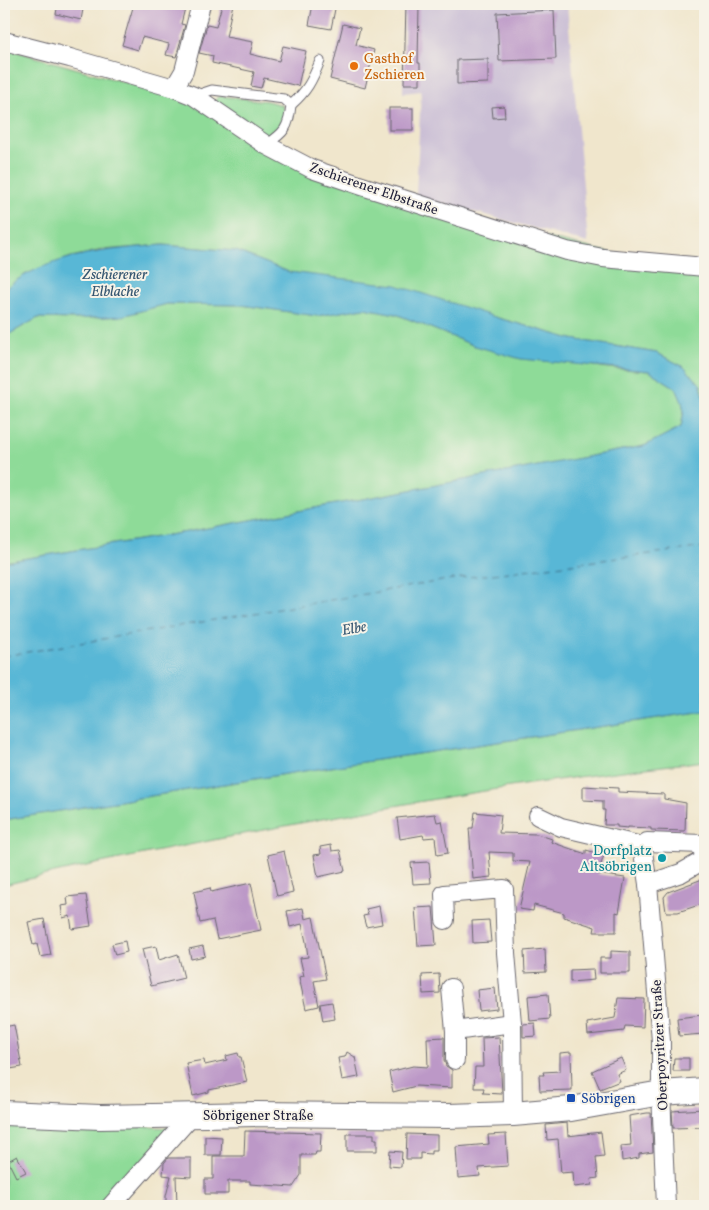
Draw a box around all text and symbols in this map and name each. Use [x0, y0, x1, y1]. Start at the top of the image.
place label: Gasthof Zschieren [364, 50, 425, 85]
marker: Gasthof Zschieren [348, 60, 360, 72]
street label: Zschierener Elbstraße [307, 158, 441, 221]
water label: Zschierener Elblache [82, 265, 148, 303]
water label: Elbe [340, 617, 369, 642]
place label: Dorfplatz Altsöbrigen [580, 842, 652, 877]
marker: Dorfplatz Altsöbrigen [656, 852, 668, 864]
street label: Oberpoyritzer Straße [648, 979, 673, 1111]
place label: Söbrigen [581, 1090, 636, 1109]
marker: Söbrigen [565, 1092, 577, 1104]
street label: Söbrigener Straße [203, 1107, 314, 1126]

